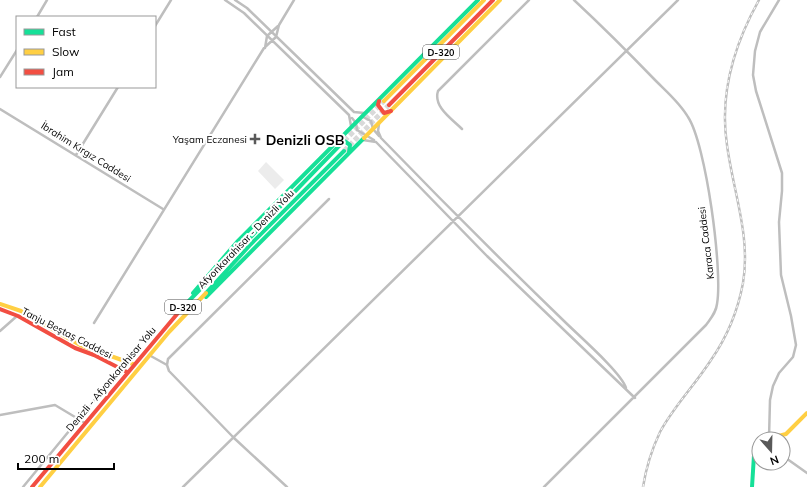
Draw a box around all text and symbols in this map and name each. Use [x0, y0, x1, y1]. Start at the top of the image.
legend [16, 16, 156, 88]
text: Fast [52, 24, 76, 39]
text: Slow [52, 44, 80, 59]
road number: D-320 [423, 45, 459, 59]
text: Jam [52, 64, 74, 79]
street label: İbrahim Kırgız Caddesi [39, 119, 133, 185]
district label: Denizli OSB [266, 131, 345, 149]
place label: Yaşam Eczanesi [172, 133, 247, 146]
marker: Yaşam Eczanesi [250, 134, 260, 144]
street label: Afyonkarahisar - Denizli Yolu [195, 187, 297, 291]
street label: Karaca Caddesi [695, 206, 717, 280]
road number: D-320 [165, 300, 201, 314]
street label: Tanju Beştaş Caddesi [20, 305, 114, 361]
street label: Denizli - Afyonkarahisar Yolu [63, 324, 159, 434]
north arrow [751, 431, 791, 471]
scale bar [18, 445, 114, 471]
text: 200 m [24, 451, 59, 466]
text: N [768, 452, 781, 468]

